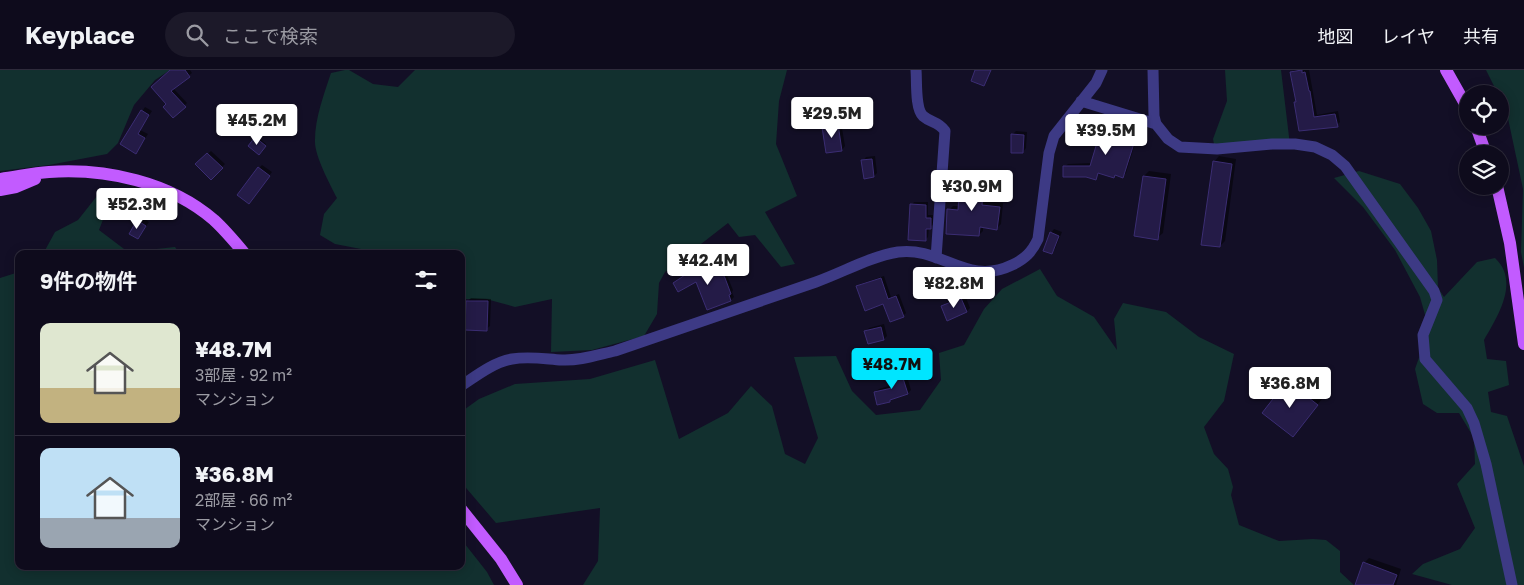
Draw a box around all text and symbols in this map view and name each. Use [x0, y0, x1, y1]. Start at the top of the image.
search box [165, 12, 515, 57]
text: Keyplace [25, 20, 135, 49]
icon: search [183, 21, 211, 49]
text: ここで検索 [223, 24, 318, 47]
text: 地図 [1318, 25, 1354, 47]
text: レイヤ [1382, 25, 1435, 47]
text: 共有 [1463, 25, 1499, 47]
map controls [1459, 85, 1509, 195]
button: locate [1459, 85, 1509, 135]
pin: ¥29.5M [791, 97, 873, 139]
text: ¥29.5M [802, 103, 862, 123]
pin: ¥45.2M [216, 104, 298, 146]
text: ¥45.2M [227, 110, 287, 130]
pin: ¥39.5M [1065, 114, 1147, 156]
text: ¥39.5M [1076, 120, 1136, 140]
button: layers [1459, 145, 1509, 195]
pin: ¥30.9M [931, 170, 1013, 212]
text: ¥30.9M [942, 176, 1002, 196]
pin: ¥52.3M [96, 188, 178, 230]
text: ¥52.3M [107, 194, 167, 214]
pin: ¥42.4M [667, 244, 749, 286]
text: ¥42.4M [678, 250, 738, 270]
icon: filters [412, 266, 440, 294]
pin: ¥82.8M [913, 266, 995, 309]
text: 9件の物件 [40, 268, 137, 294]
text: ¥82.8M [924, 273, 984, 293]
text: ¥48.7M [195, 336, 272, 362]
icon: home [80, 343, 140, 403]
pin: ¥48.7M [851, 348, 933, 390]
text: ¥48.7M [863, 354, 921, 374]
text: 3部屋 · 92 m² [195, 365, 292, 385]
pin: ¥36.8M [1249, 366, 1331, 409]
text: ¥36.8M [1260, 373, 1320, 393]
text: マンション [195, 389, 275, 409]
text: ¥36.8M [195, 461, 274, 487]
icon: home [80, 468, 140, 528]
text: 2部屋 · 66 m² [195, 490, 292, 510]
text: マンション [195, 514, 275, 534]

